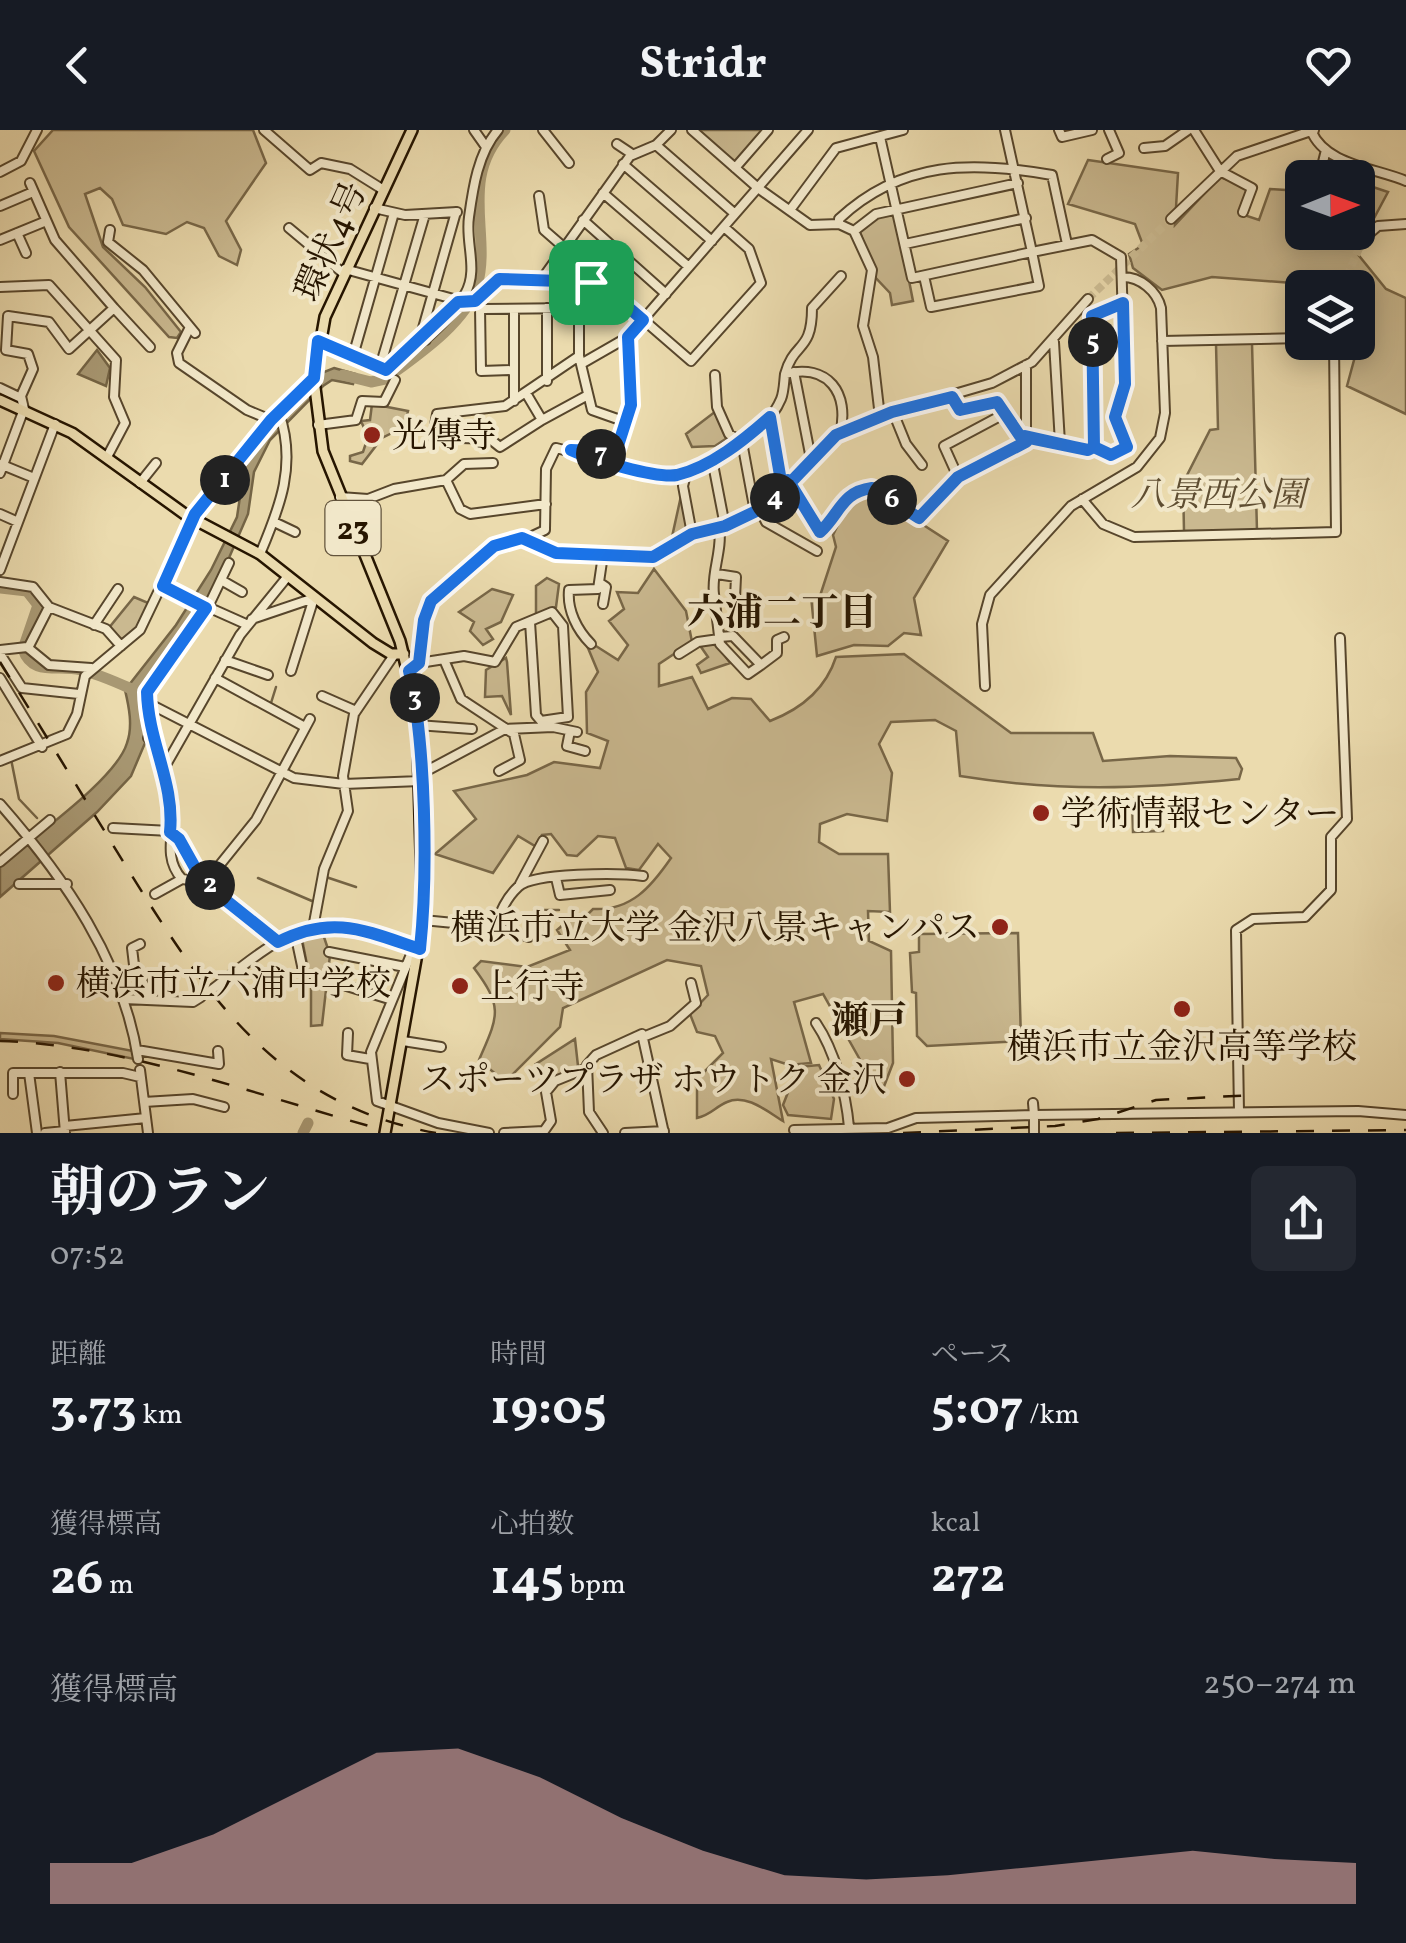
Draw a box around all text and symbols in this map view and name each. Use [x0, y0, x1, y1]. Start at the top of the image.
text: Stridr [639, 34, 767, 97]
icon: back [50, 38, 105, 93]
icon: heart [1301, 38, 1356, 93]
north arrow [1285, 160, 1375, 250]
map controls [1285, 160, 1375, 360]
street label: 環状4号 [285, 175, 380, 309]
pin [549, 240, 634, 325]
icon: arrive [564, 255, 619, 310]
button: layers [1285, 270, 1375, 360]
pin: 5 [1068, 317, 1118, 367]
text: 5 [1086, 322, 1100, 361]
place label: 光傳寺 [392, 414, 497, 462]
marker: 光傳寺 [361, 424, 383, 446]
pin: 7 [576, 429, 626, 479]
text: 7 [594, 434, 608, 473]
pin: 1 [200, 455, 250, 505]
text: 1 [219, 460, 231, 499]
pin: 4 [750, 473, 800, 523]
park label: 八景西公園 [1130, 473, 1310, 521]
pin: 6 [867, 475, 917, 525]
text: 4 [767, 478, 783, 517]
text: 6 [884, 480, 900, 519]
road number: 23 [326, 501, 380, 555]
district label: 六浦二丁目 [687, 589, 877, 642]
pin: 3 [390, 673, 440, 723]
text: 3 [408, 678, 422, 717]
place label: 学術情報センター [1061, 792, 1340, 840]
marker: 学術情報センター [1030, 802, 1052, 824]
pin: 2 [185, 860, 235, 910]
text: 2 [203, 865, 217, 904]
place label: 横浜市立大学 金沢八景キャンパス [450, 906, 980, 954]
marker: 横浜市立大学 金沢八景キャンパス [989, 916, 1011, 938]
place label: 横浜市立六浦中学校 [76, 962, 391, 1010]
place label: 上行寺 [480, 965, 585, 1013]
marker: 横浜市立六浦中学校 [45, 972, 67, 994]
marker: 上行寺 [449, 975, 471, 997]
district label: 瀬戸 [831, 997, 907, 1050]
marker: 横浜市立金沢高等学校 [1171, 998, 1193, 1020]
place label: 横浜市立金沢高等学校 [1007, 1025, 1357, 1073]
place label: スポーツプラザ ホウトク 金沢 [420, 1058, 887, 1106]
marker: スポーツプラザ ホウトク 金沢 [896, 1068, 918, 1090]
text: 朝のラン [50, 1158, 270, 1234]
button: share [1251, 1166, 1356, 1271]
text: 07:52 [50, 1234, 125, 1278]
text: 距離 [50, 1336, 106, 1375]
text: 時間 [490, 1336, 546, 1375]
text: ペース [931, 1336, 1013, 1375]
text: 3.73 [50, 1375, 137, 1445]
text: 19:05 [490, 1375, 607, 1445]
text: 5:07 [931, 1375, 1024, 1445]
text: km [137, 1396, 183, 1435]
text: /km [1024, 1396, 1079, 1435]
text: kcal [931, 1504, 980, 1543]
text: 獲得標高 [50, 1506, 162, 1545]
text: 心拍数 [490, 1506, 574, 1545]
text: 272 [931, 1543, 1005, 1613]
text: 26 [50, 1545, 103, 1615]
text: 145 [490, 1545, 564, 1615]
text: m [103, 1566, 134, 1605]
text: bpm [564, 1566, 626, 1605]
text: 250–274 m [1203, 1663, 1356, 1707]
text: 獲得標高 [50, 1670, 178, 1714]

